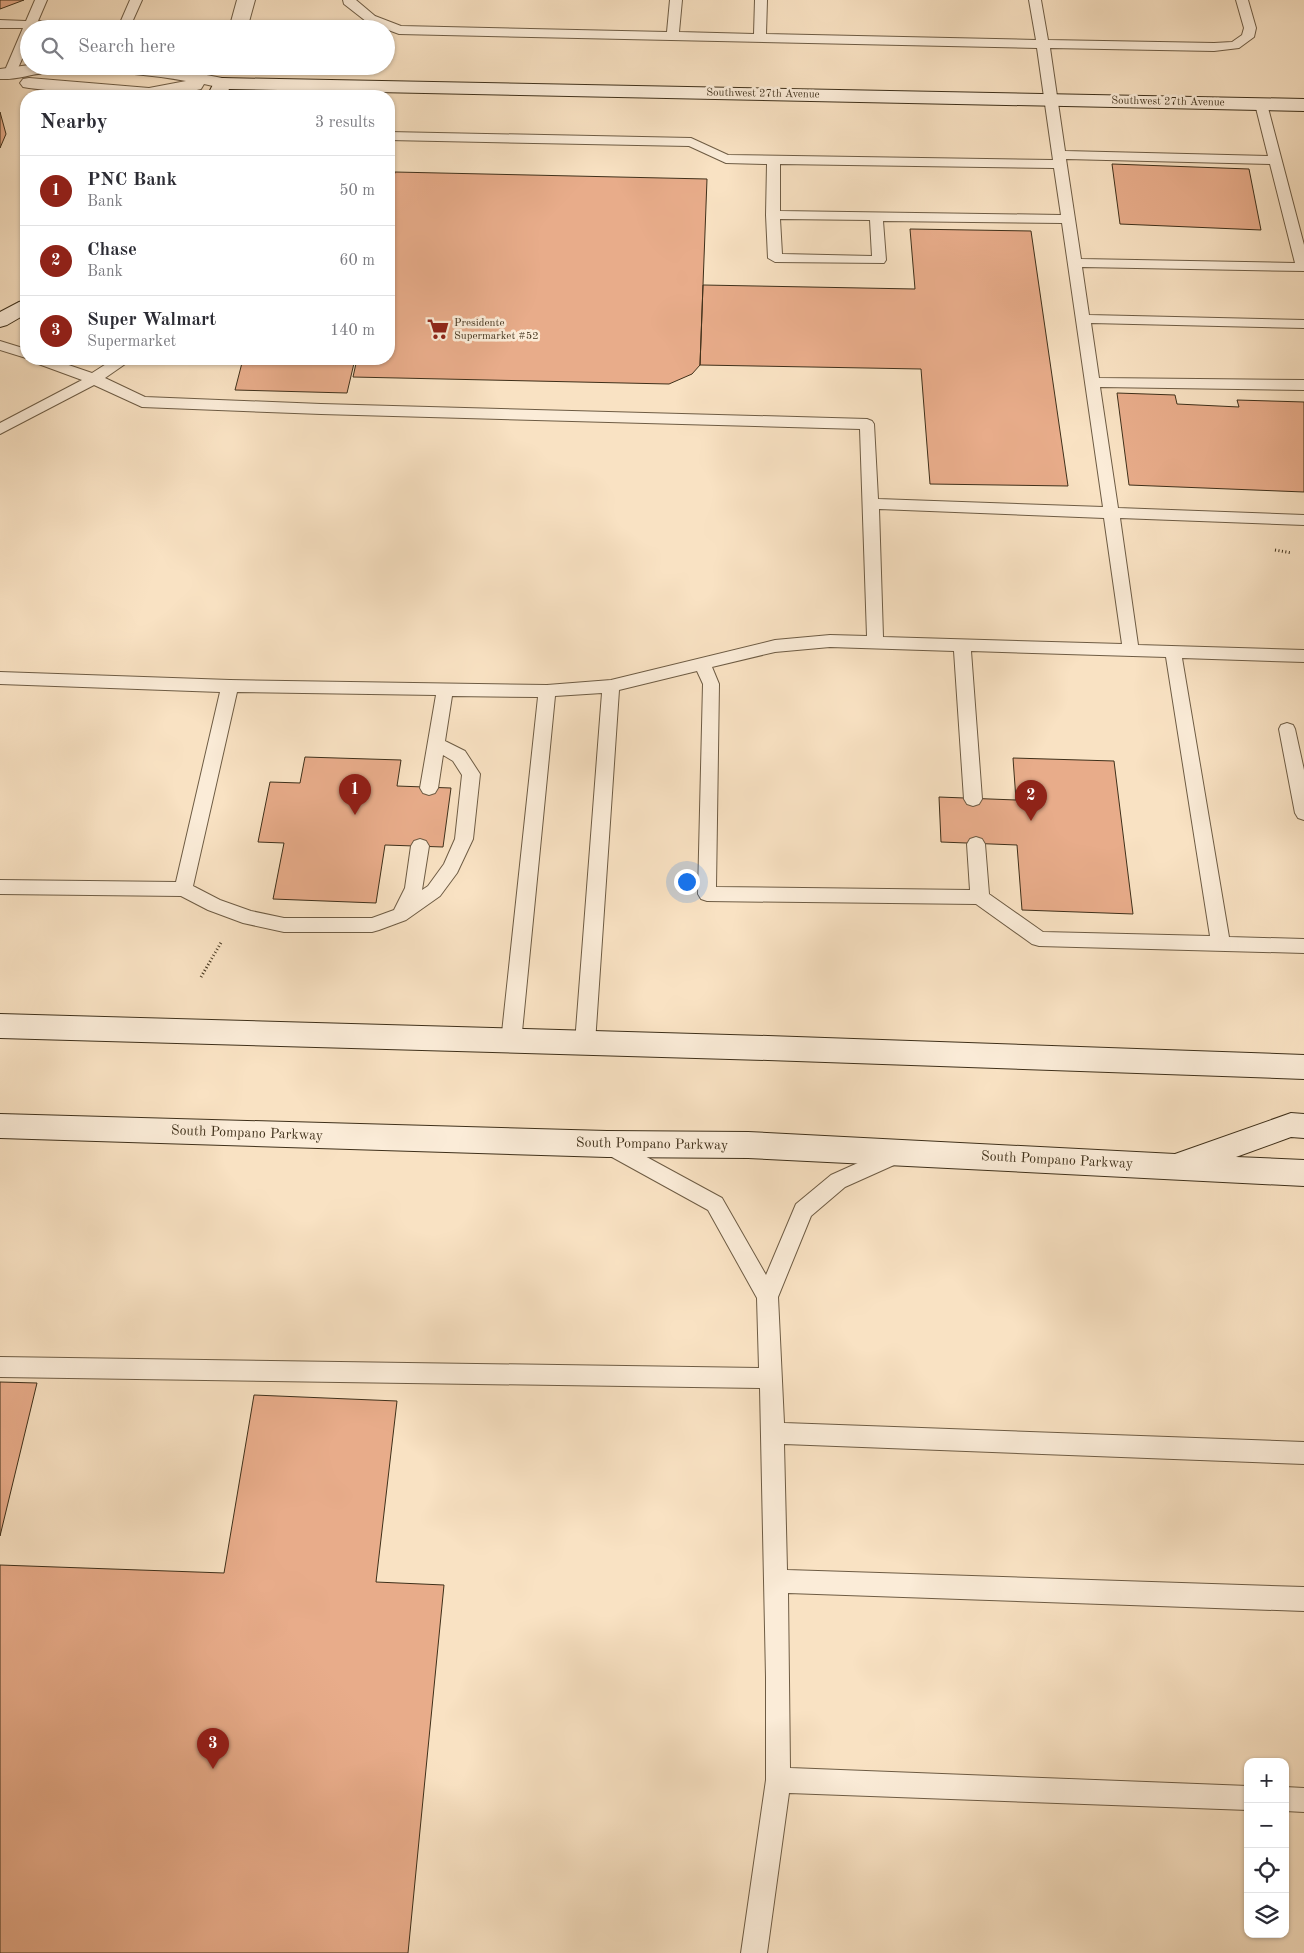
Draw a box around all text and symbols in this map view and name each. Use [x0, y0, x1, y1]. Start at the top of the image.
search box [20, 20, 395, 75]
icon: search [38, 34, 66, 62]
text: Search here [78, 38, 175, 57]
street label: Southwest 27th Avenue [706, 88, 820, 100]
street label: Southwest 27th Avenue [1111, 96, 1225, 108]
text: Nearby [40, 112, 108, 133]
text: 3 results [315, 115, 375, 131]
text: PNC Bank [87, 171, 177, 190]
text: 1 [51, 183, 61, 199]
text: 50 m [339, 183, 375, 199]
text: Bank [87, 194, 123, 210]
text: Chase [87, 241, 137, 260]
text: 2 [51, 253, 61, 269]
text: 60 m [339, 253, 375, 269]
text: Bank [87, 264, 123, 280]
text: Super Walmart [87, 311, 216, 330]
supermarket icon: Presidente Supermarket #52 [425, 316, 451, 342]
place label: Presidente Supermarket #52 [454, 318, 539, 342]
text: 3 [51, 323, 61, 339]
text: 140 m [330, 323, 375, 339]
text: Supermarket [87, 334, 176, 350]
pin: 1 [339, 774, 371, 815]
pin: 2 [1015, 780, 1047, 821]
your location [674, 869, 700, 895]
street label: South Pompano Parkway [171, 1123, 324, 1143]
street label: South Pompano Parkway [576, 1136, 729, 1152]
street label: South Pompano Parkway [981, 1149, 1134, 1171]
pin: 3 [197, 1728, 229, 1769]
map controls [1244, 1758, 1289, 1938]
button: + [1244, 1758, 1289, 1803]
button: − [1244, 1803, 1289, 1848]
button: locate [1244, 1848, 1289, 1893]
button: layers [1244, 1893, 1289, 1938]

